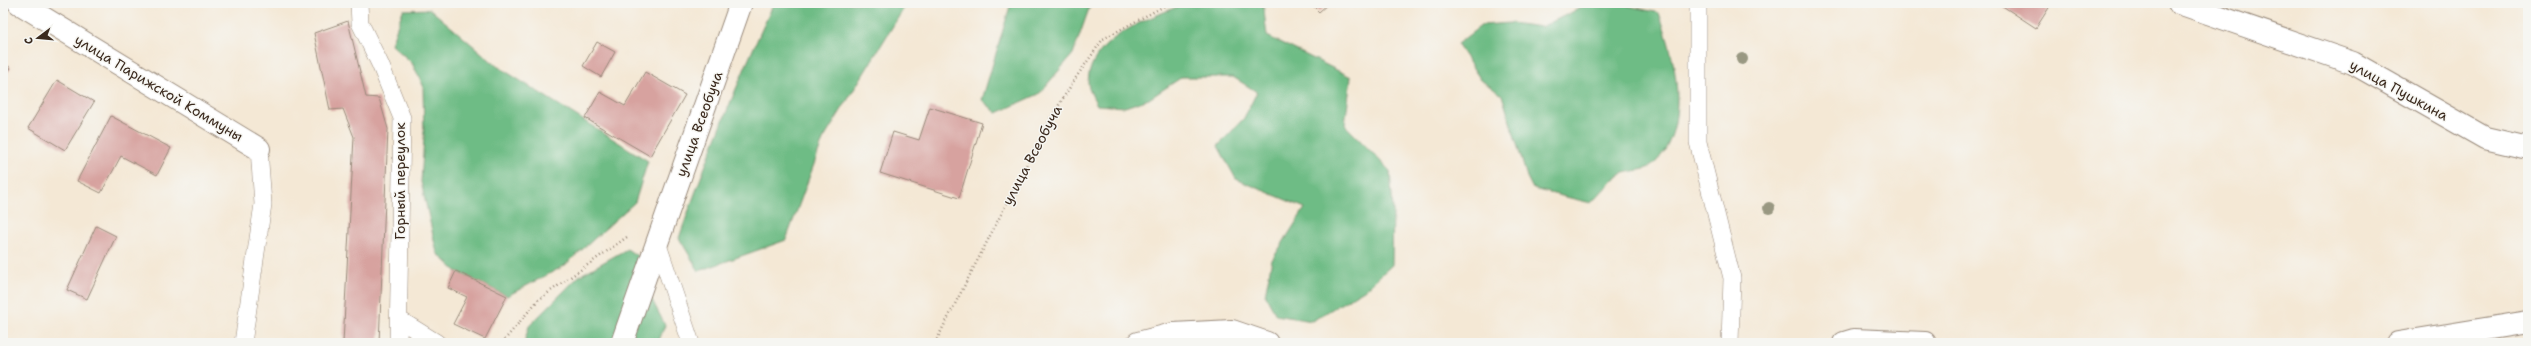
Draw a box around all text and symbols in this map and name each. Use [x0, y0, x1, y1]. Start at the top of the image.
north arrow [18, 18, 58, 58]
street label: улица Парижской Коммуны [71, 30, 247, 146]
text: С [21, 35, 37, 46]
street label: улица Пушкина [2347, 55, 2452, 125]
street label: улица Всеобуча [672, 69, 726, 179]
street label: улица Всеобуча [998, 102, 1066, 208]
street label: Горный переулок [391, 122, 409, 240]

